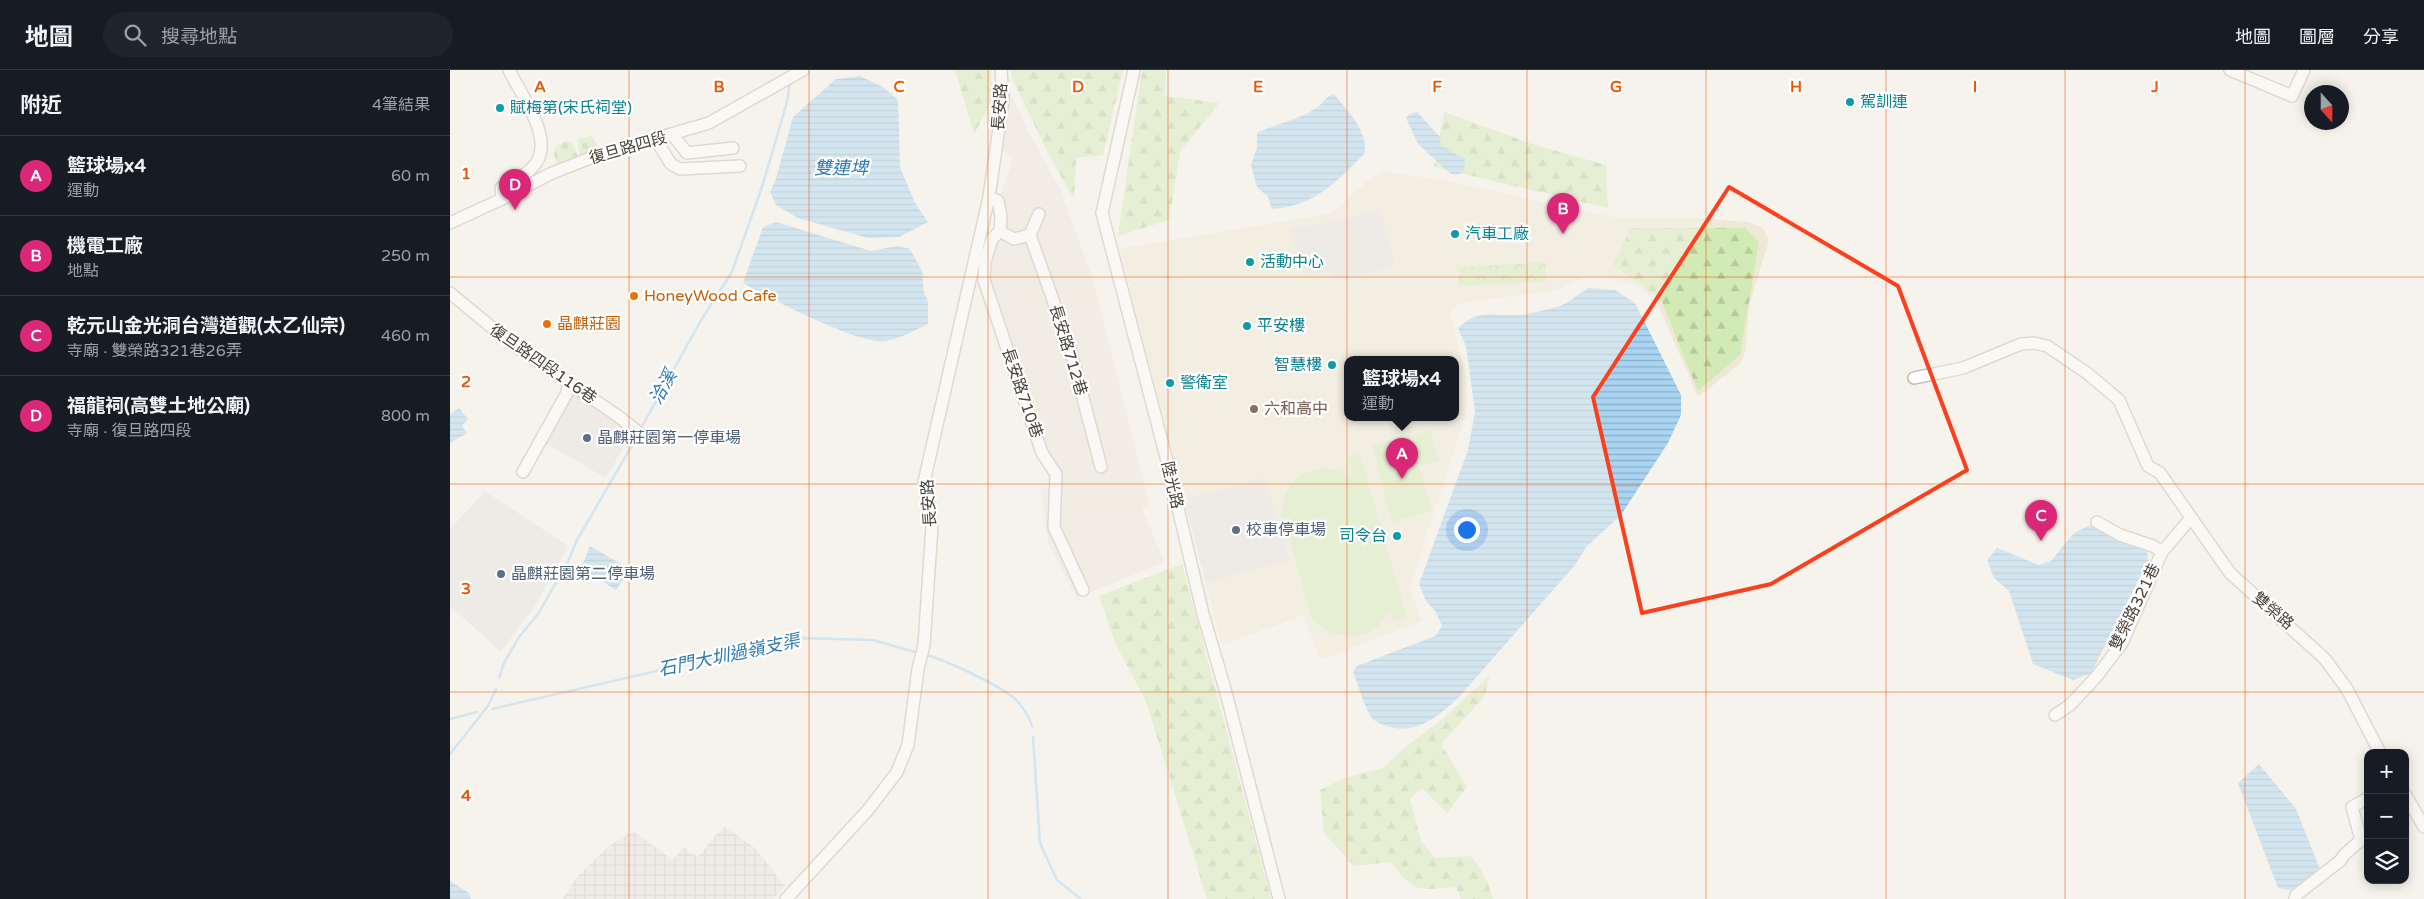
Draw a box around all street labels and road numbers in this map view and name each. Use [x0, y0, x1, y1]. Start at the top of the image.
street label: 長安路 [988, 82, 1012, 132]
street label: 復旦路四段 [587, 127, 669, 169]
street label: 長安路712巷 [1045, 302, 1091, 398]
street label: 復旦路四段116巷 [486, 320, 600, 408]
street label: 長安路710巷 [997, 345, 1047, 441]
street label: 陸光路 [1157, 459, 1187, 511]
street label: 長安路 [917, 478, 941, 528]
street label: 雙榮路321巷 [2105, 560, 2165, 654]
street label: 雙榮路 [2248, 588, 2298, 634]

